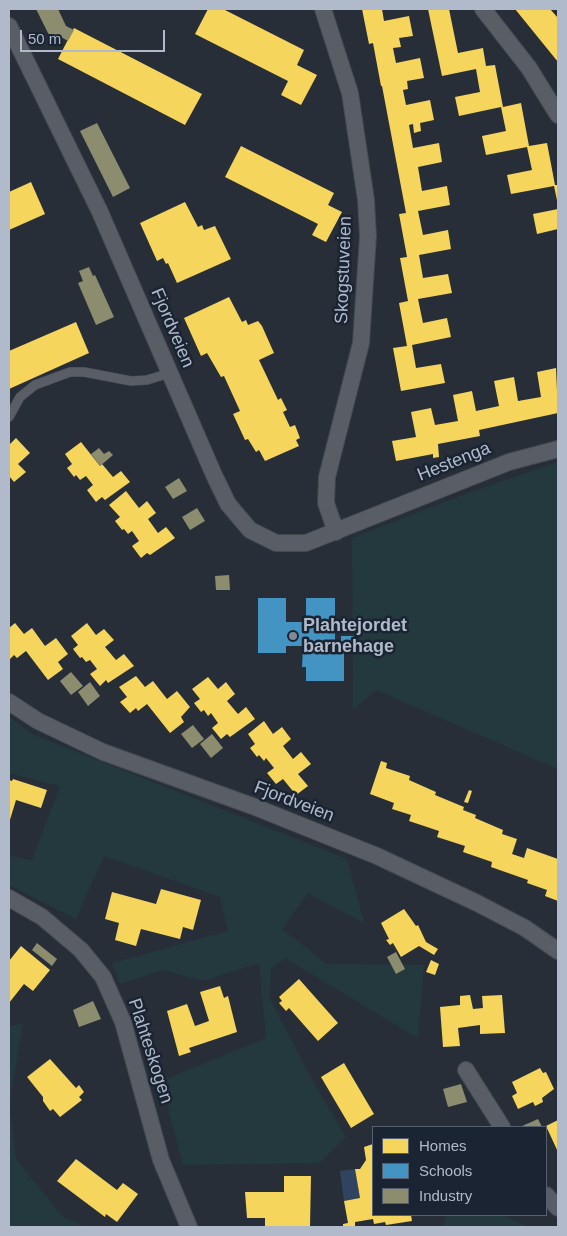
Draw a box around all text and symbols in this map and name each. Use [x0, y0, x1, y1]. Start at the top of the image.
scale bar [22, 20, 168, 52]
text: 50 m [28, 30, 61, 47]
street label: Skogstuveien [331, 216, 357, 324]
street label: Fjordveien [146, 285, 198, 371]
street label: Hestenga [414, 438, 494, 486]
place label: Plahtejordet barnehage [303, 615, 407, 658]
marker: Plahtejordet barnehage [287, 630, 299, 642]
street label: Fjordveien [251, 777, 337, 827]
street label: Plahteskogen [123, 996, 177, 1106]
legend [372, 1126, 547, 1216]
text: Homes [419, 1137, 467, 1154]
text: Schools [419, 1162, 472, 1179]
text: Industry [419, 1187, 472, 1204]

